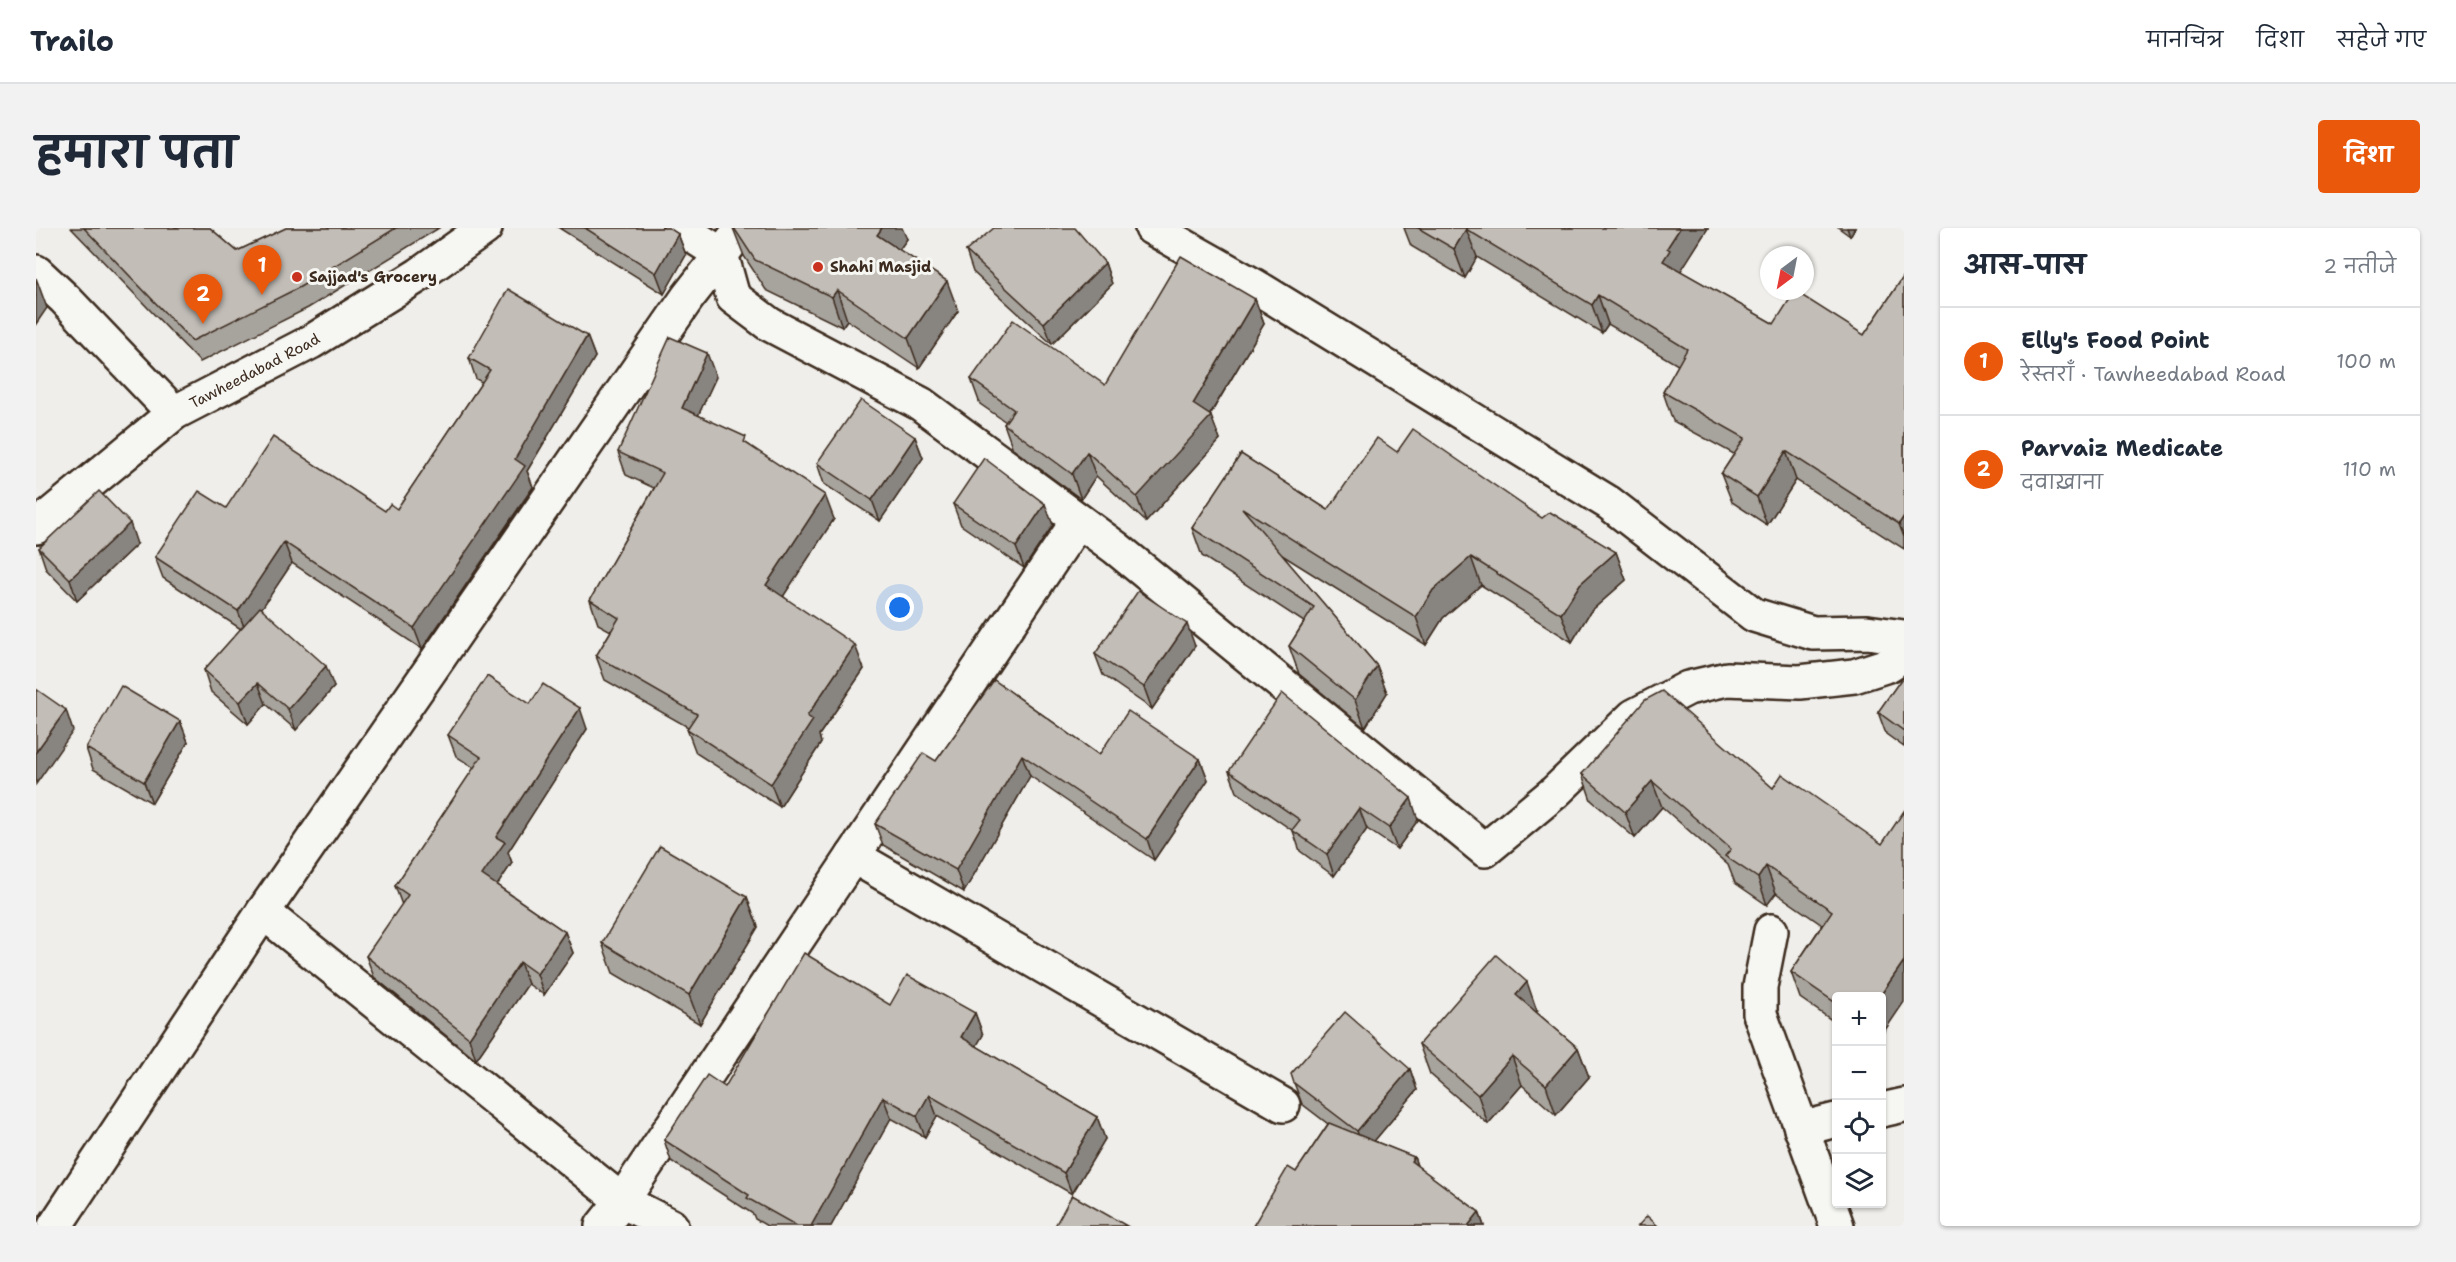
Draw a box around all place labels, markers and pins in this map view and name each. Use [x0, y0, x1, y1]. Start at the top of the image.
pin: 1 [242, 245, 282, 295]
place label: Shahi Masjid [830, 257, 931, 277]
marker: Shahi Masjid [811, 260, 825, 274]
place label: Sajjad's Grocery [309, 267, 437, 287]
marker: Sajjad's Grocery [290, 270, 304, 284]
pin: 2 [184, 274, 222, 324]

